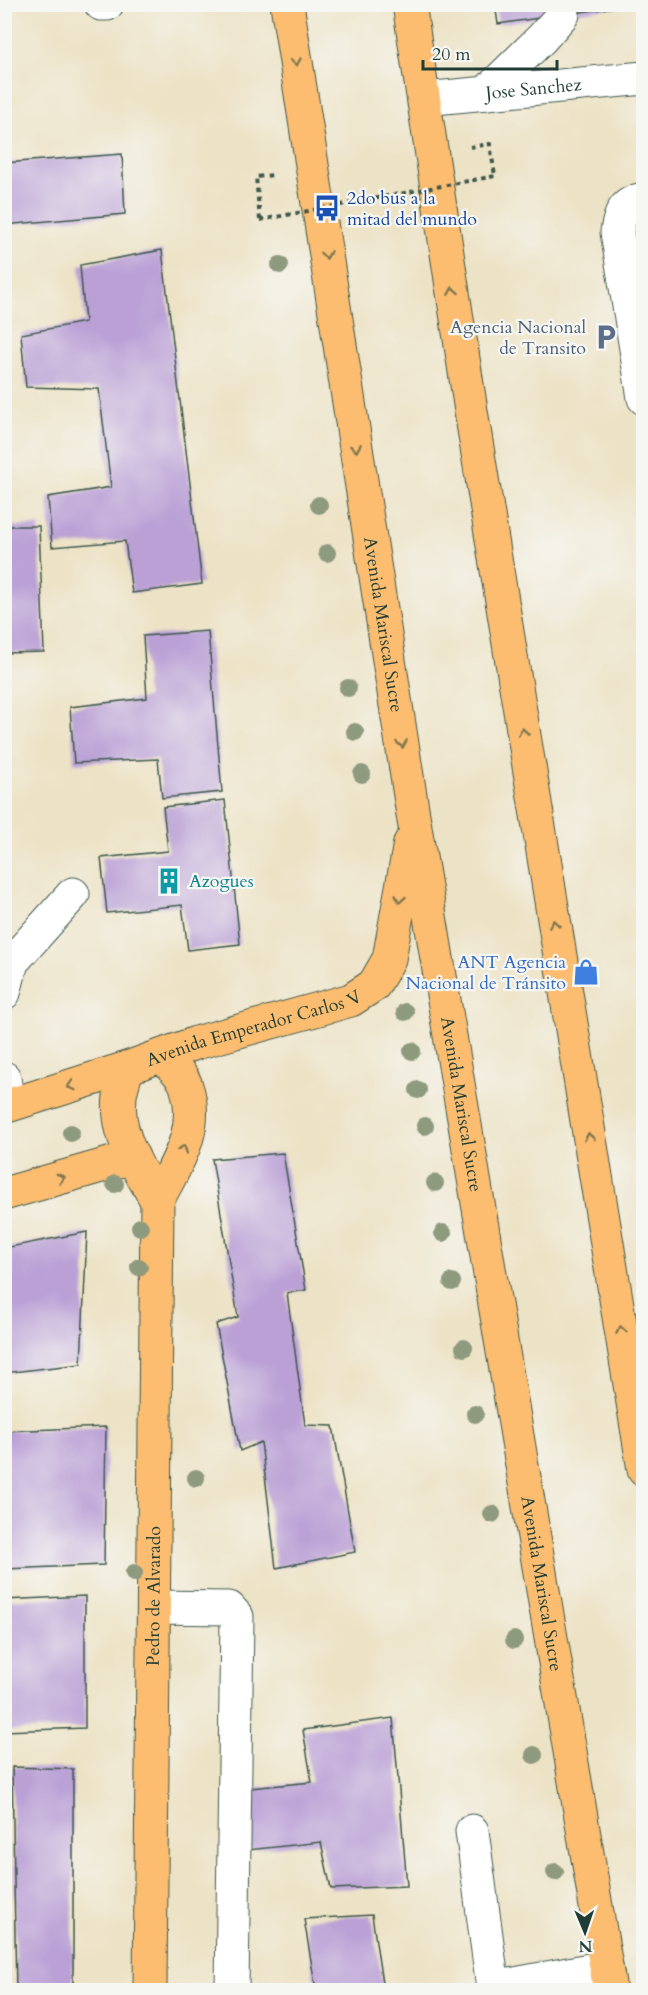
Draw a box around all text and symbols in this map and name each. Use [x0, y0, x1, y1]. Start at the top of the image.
scale bar [423, 33, 556, 71]
text: 20 m [432, 42, 471, 67]
one-way arrow [290, 58, 302, 67]
street label: Jose Sanchez [481, 72, 583, 106]
place label: 2do bus a la mitad del mundo [347, 186, 477, 232]
bus stop icon: 2do bus a la mitad del mundo [312, 193, 342, 223]
one-way arrow [319, 250, 332, 260]
one-way arrow [447, 287, 459, 296]
place label: Agencia Nacional de Transito [450, 315, 586, 361]
parking icon: Agencia Nacional de Transito [591, 322, 621, 352]
one-way arrow [349, 442, 362, 452]
street label: Avenida Mariscal Sucre [357, 535, 409, 714]
one-way arrow [517, 727, 530, 737]
one-way arrow [395, 739, 408, 749]
building icon: Azogues [154, 866, 184, 896]
place label: Azogues [189, 869, 254, 894]
one-way arrow [394, 894, 407, 904]
one-way arrow [549, 920, 561, 929]
place label: ANT Agencia Nacional de Tránsito [406, 950, 566, 996]
shop icon: ANT Agencia Nacional de Tránsito [571, 957, 601, 987]
street label: Avenida Emperador Carlos V [143, 983, 367, 1073]
street label: Avenida Mariscal Sucre [434, 1015, 488, 1194]
one-way arrow [67, 1078, 77, 1091]
one-way arrow [584, 1133, 596, 1142]
one-way arrow [175, 1144, 188, 1155]
one-way arrow [55, 1173, 66, 1185]
one-way arrow [615, 1325, 627, 1334]
street label: Avenida Mariscal Sucre [515, 1494, 569, 1673]
street label: Pedro de Alvarado [140, 1526, 167, 1666]
north arrow [555, 1902, 615, 1962]
text: N [578, 1935, 593, 1957]

